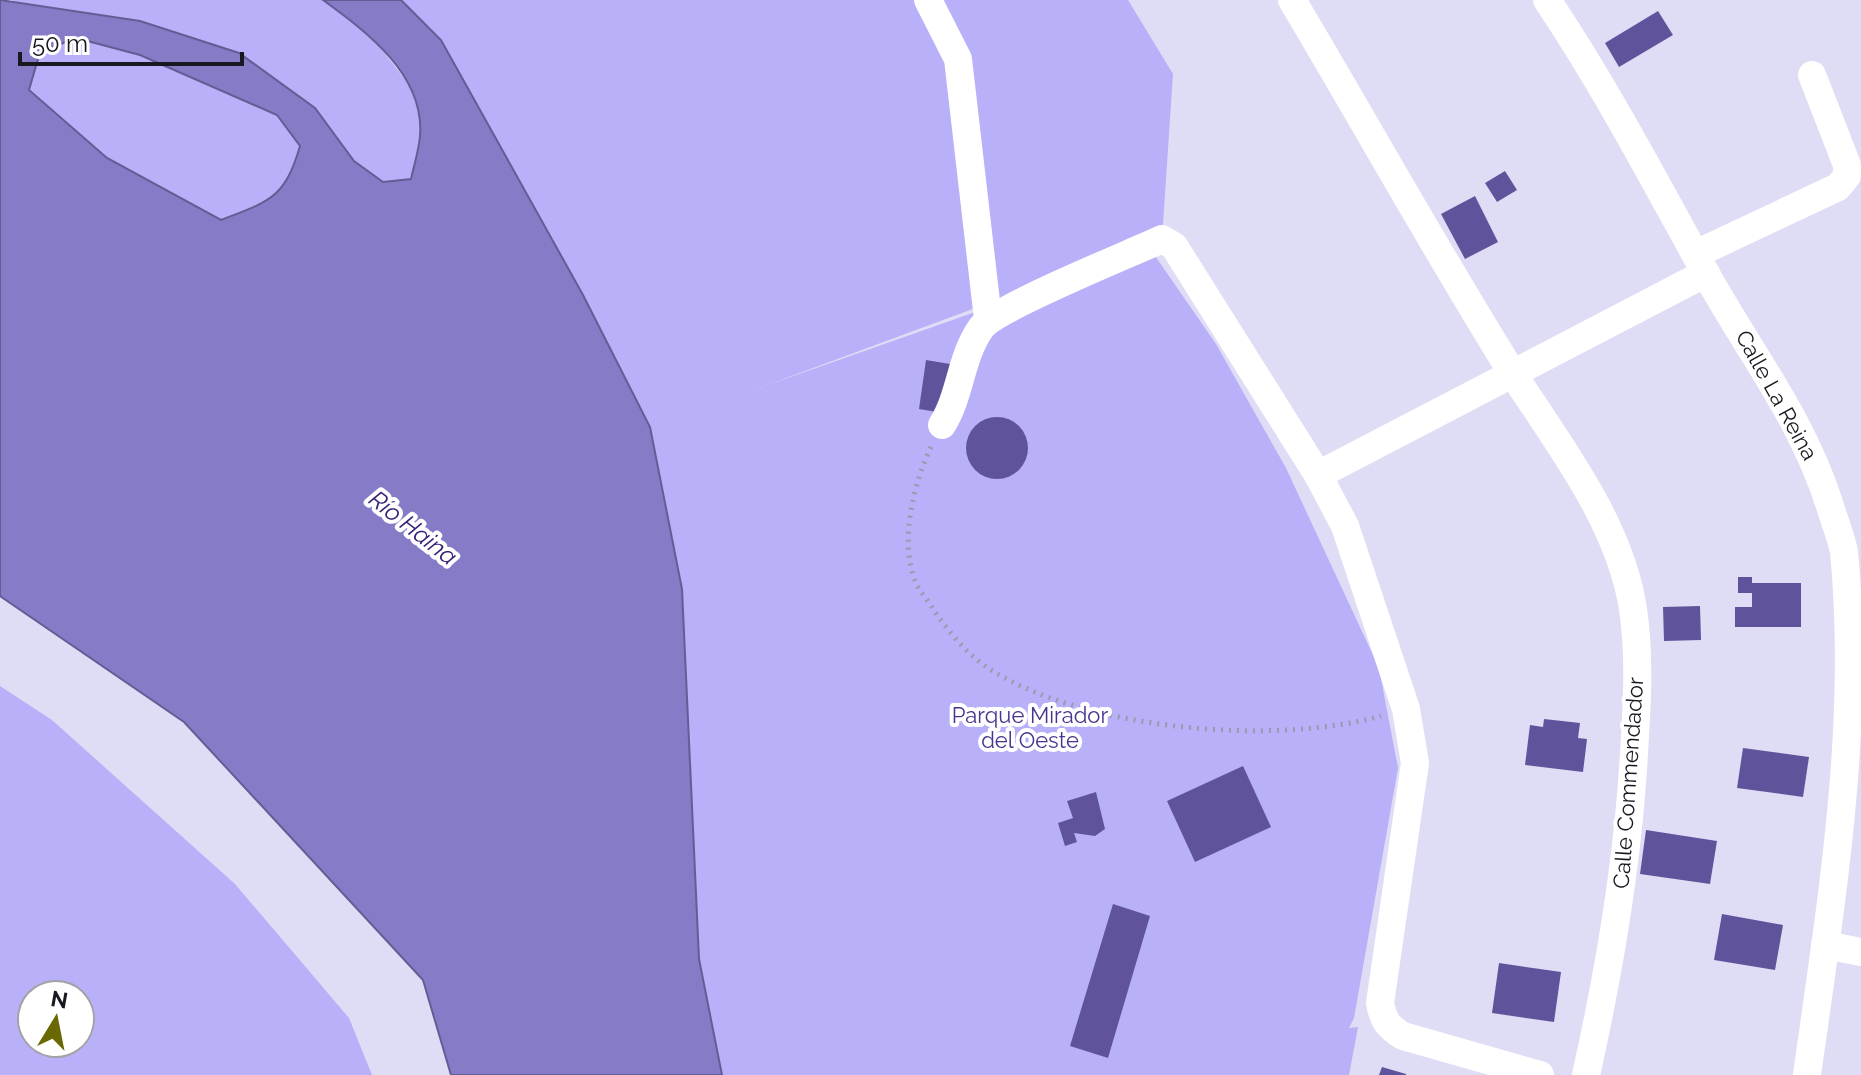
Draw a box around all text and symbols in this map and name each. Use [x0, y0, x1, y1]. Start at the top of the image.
scale bar [20, 16, 242, 66]
text: 50 m [32, 29, 88, 58]
street label: Calle La Reina [1731, 325, 1823, 465]
water label: Río Haina [363, 484, 463, 571]
street label: Calle Commendador [1608, 676, 1648, 890]
park label: Parque Mirador del Oeste [952, 702, 1108, 753]
north arrow [16, 979, 96, 1059]
text: N [49, 985, 70, 1014]

